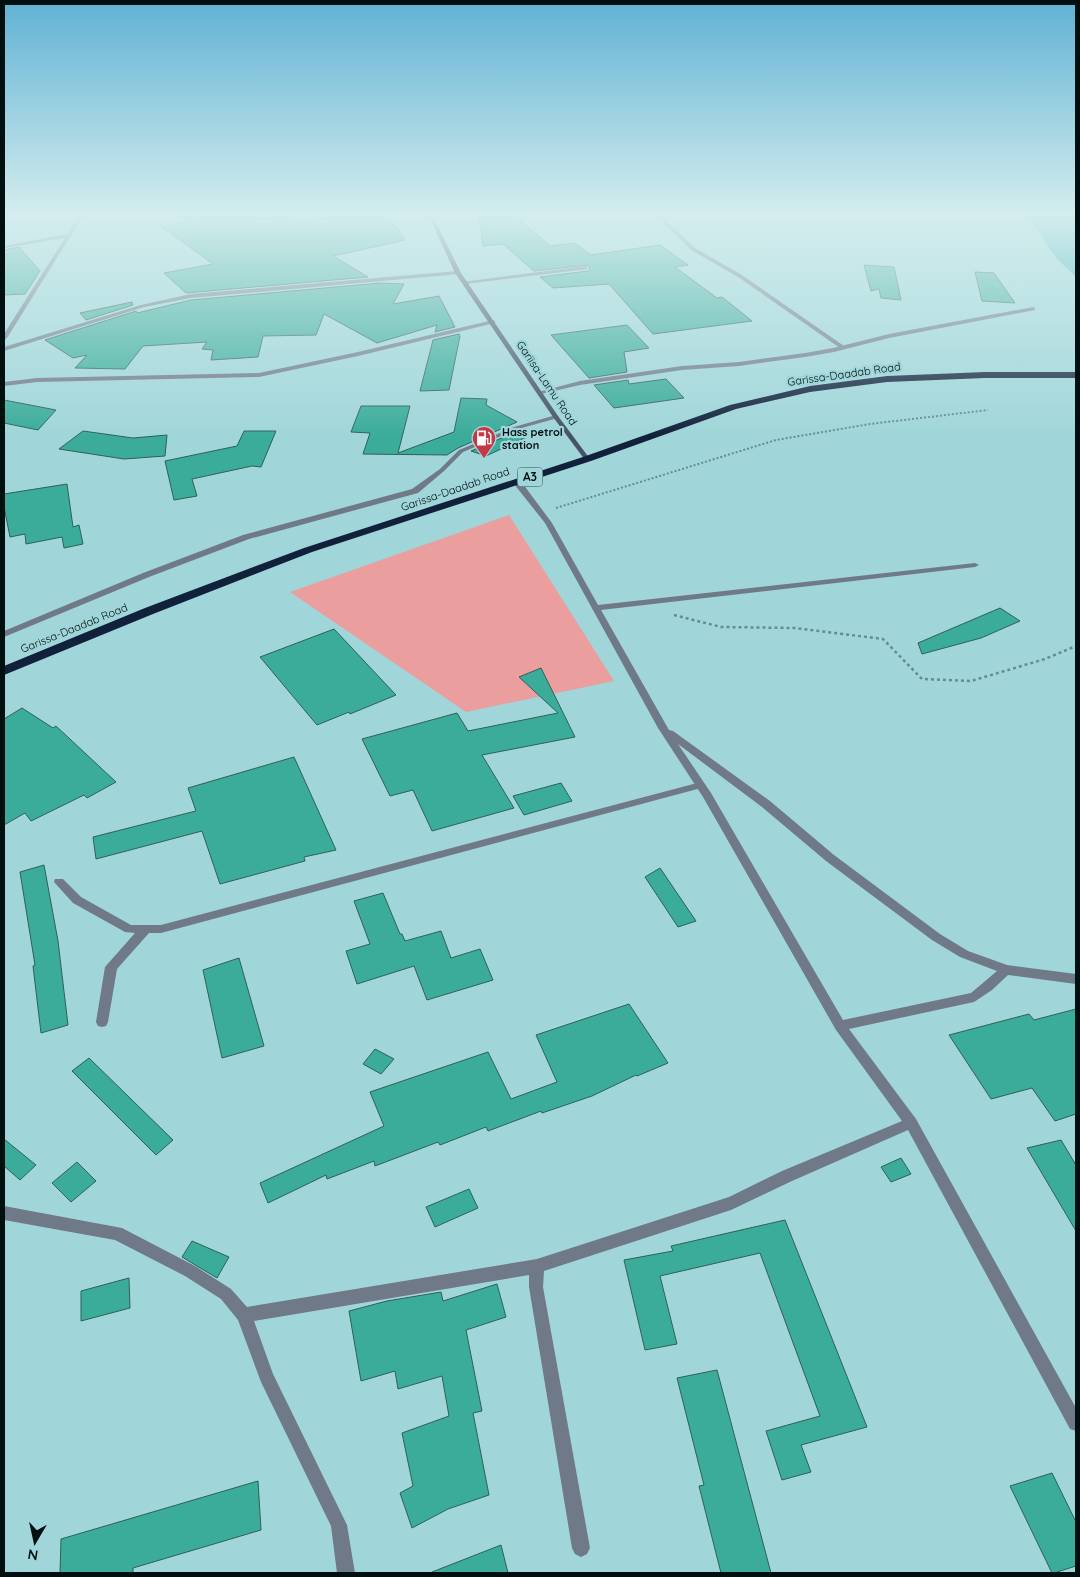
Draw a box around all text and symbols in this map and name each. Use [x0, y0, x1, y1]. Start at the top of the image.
street label: Gariisa-Lamu Road [514, 338, 580, 428]
street label: Garissa-Daadab Road [787, 359, 901, 389]
fuel station icon: Hass petrol station [471, 425, 497, 459]
place label: Hass petrol station [502, 425, 563, 452]
street label: Garissa-Daadab Road [399, 464, 511, 514]
road number: A3 [518, 468, 542, 487]
street label: Garissa-Daadab Road [18, 600, 130, 656]
north arrow [10, 1517, 60, 1567]
text: N [26, 1545, 39, 1565]

